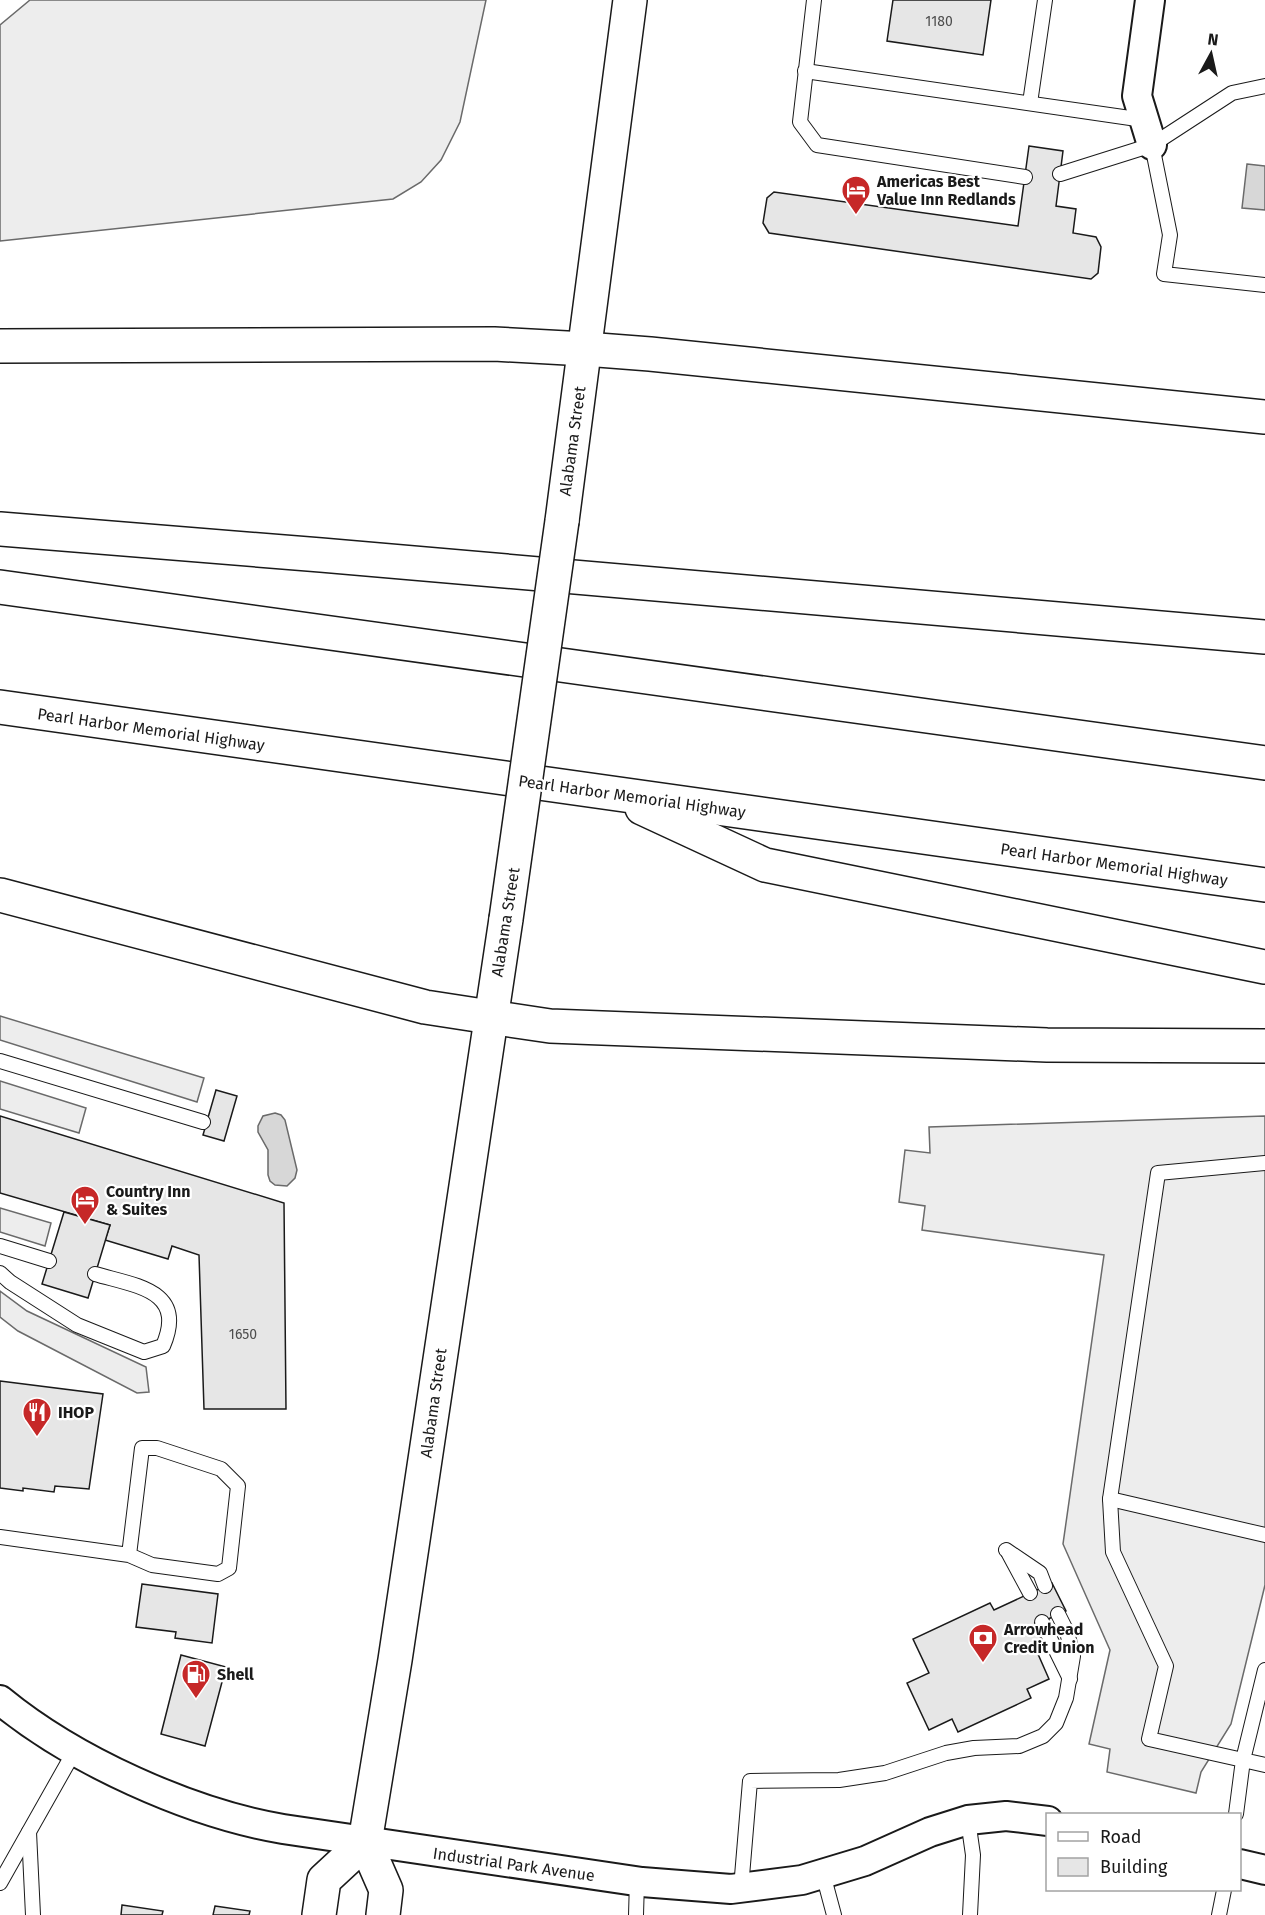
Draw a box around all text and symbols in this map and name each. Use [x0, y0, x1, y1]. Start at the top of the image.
house number: 1180 [925, 13, 953, 30]
north arrow [1181, 24, 1241, 84]
text: N [1206, 29, 1220, 50]
place label: Americas Best Value Inn Redlands [876, 172, 1016, 209]
hotel icon: Americas Best Value Inn Redlands [840, 174, 872, 216]
street label: Alabama Street [555, 385, 590, 497]
street label: Pearl Harbor Memorial Highway [36, 704, 266, 755]
street label: Pearl Harbor Memorial Highway [517, 771, 747, 822]
street label: Pearl Harbor Memorial Highway [999, 839, 1229, 890]
street label: Alabama Street [487, 866, 524, 978]
place label: Country Inn & Suites [106, 1182, 190, 1219]
hotel icon: Country Inn & Suites [69, 1184, 101, 1226]
house number: 1650 [229, 1326, 257, 1343]
street label: Alabama Street [416, 1347, 451, 1459]
restaurant icon: IHOP [21, 1396, 53, 1438]
place label: IHOP [58, 1403, 94, 1422]
place label: Arrowhead Credit Union [1003, 1620, 1095, 1657]
bank icon: Arrowhead Credit Union [967, 1622, 999, 1664]
fuel station icon: Shell [180, 1658, 212, 1700]
place label: Shell [217, 1665, 254, 1684]
legend [1046, 1813, 1241, 1891]
text: Road [1100, 1826, 1142, 1848]
street label: Industrial Park Avenue [432, 1844, 596, 1885]
text: Building [1100, 1856, 1168, 1878]

